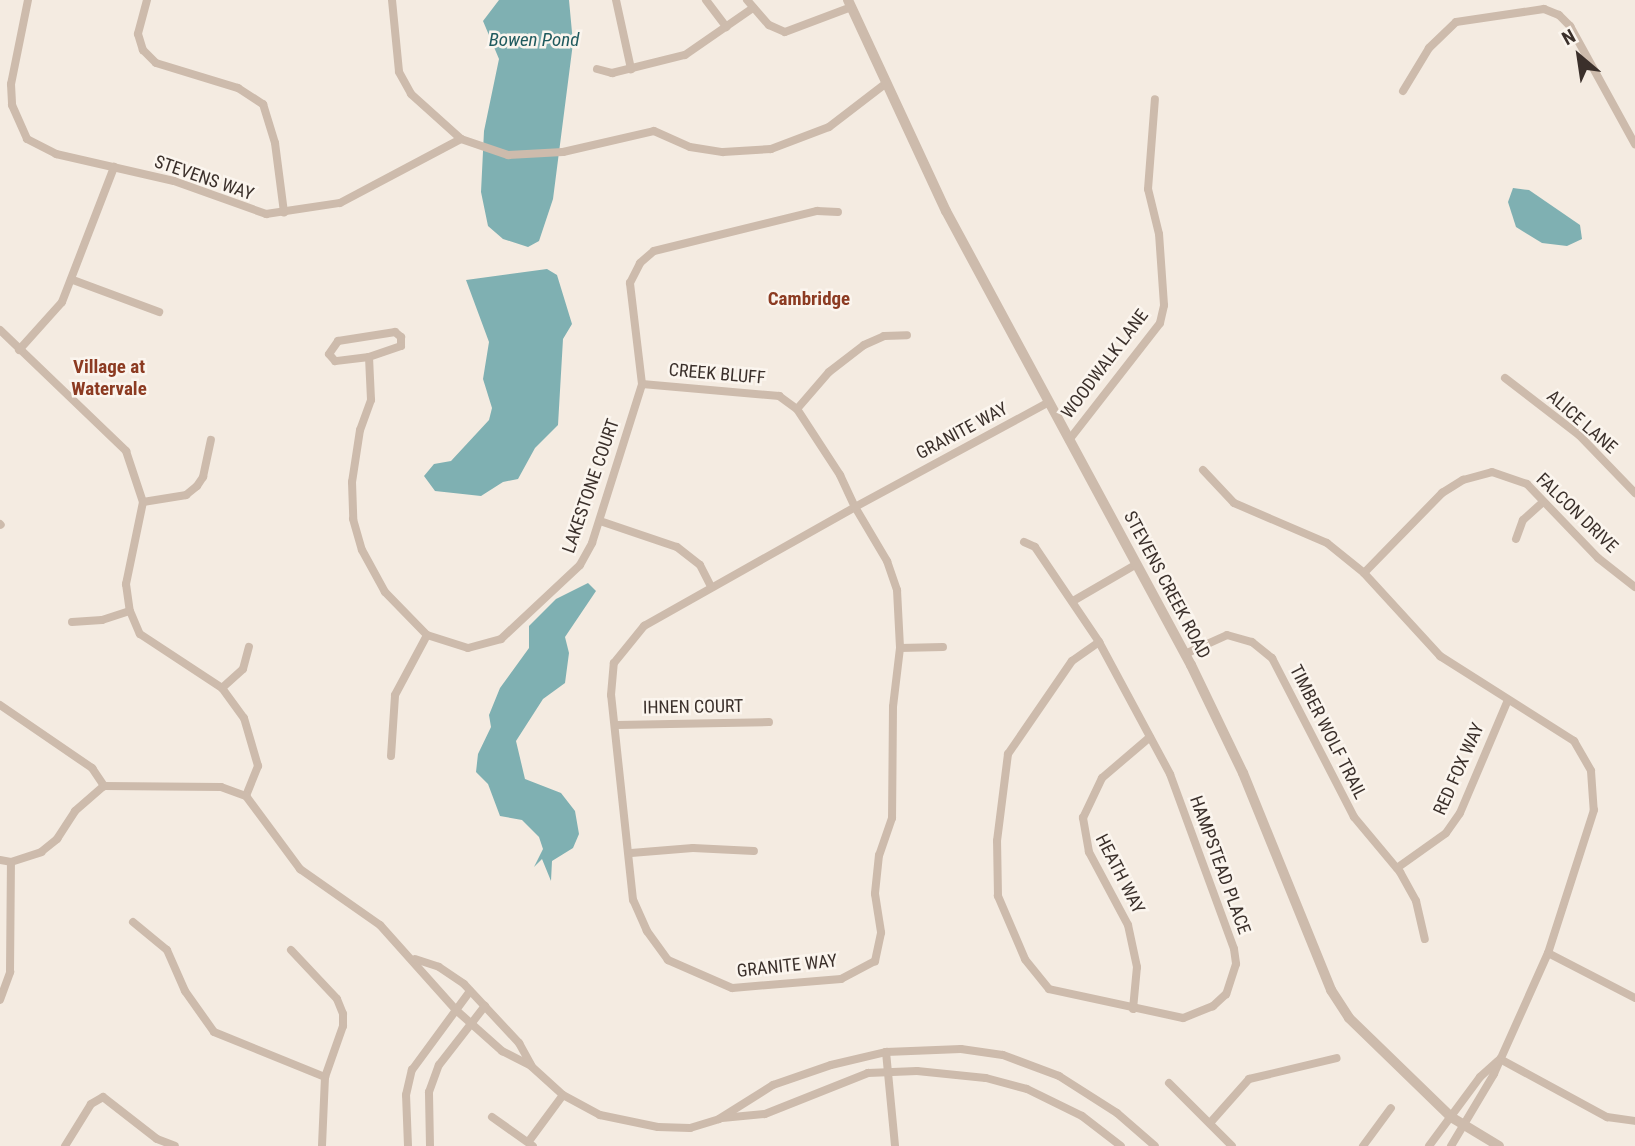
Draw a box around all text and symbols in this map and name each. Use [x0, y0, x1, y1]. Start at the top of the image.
north arrow [1544, 21, 1614, 91]
text: N [1558, 24, 1579, 50]
water label: Bowen Pond [489, 29, 579, 51]
street label: STEVENS WAY [151, 151, 257, 205]
district label: Cambridge [768, 288, 850, 310]
street label: WOODWALK LANE [1057, 305, 1153, 423]
district label: Village at Watervale [71, 356, 147, 400]
street label: CREEK BLUFF [668, 359, 766, 389]
street label: ALICE LANE [1542, 386, 1622, 458]
street label: GRANITE WAY [912, 398, 1012, 464]
street label: LAKESTONE COURT [558, 416, 624, 556]
street label: FALCON DRIVE [1532, 469, 1622, 557]
street label: STEVENS CREEK ROAD [1119, 508, 1215, 662]
street label: TIMBER WOLF TRAIL [1285, 661, 1371, 803]
street label: IHNEN COURT [643, 695, 743, 719]
street label: RED FOX WAY [1429, 720, 1489, 818]
street label: HAMPSTEAD PLACE [1185, 793, 1255, 937]
street label: HEATH WAY [1091, 831, 1149, 917]
street label: GRANITE WAY [736, 950, 838, 982]

